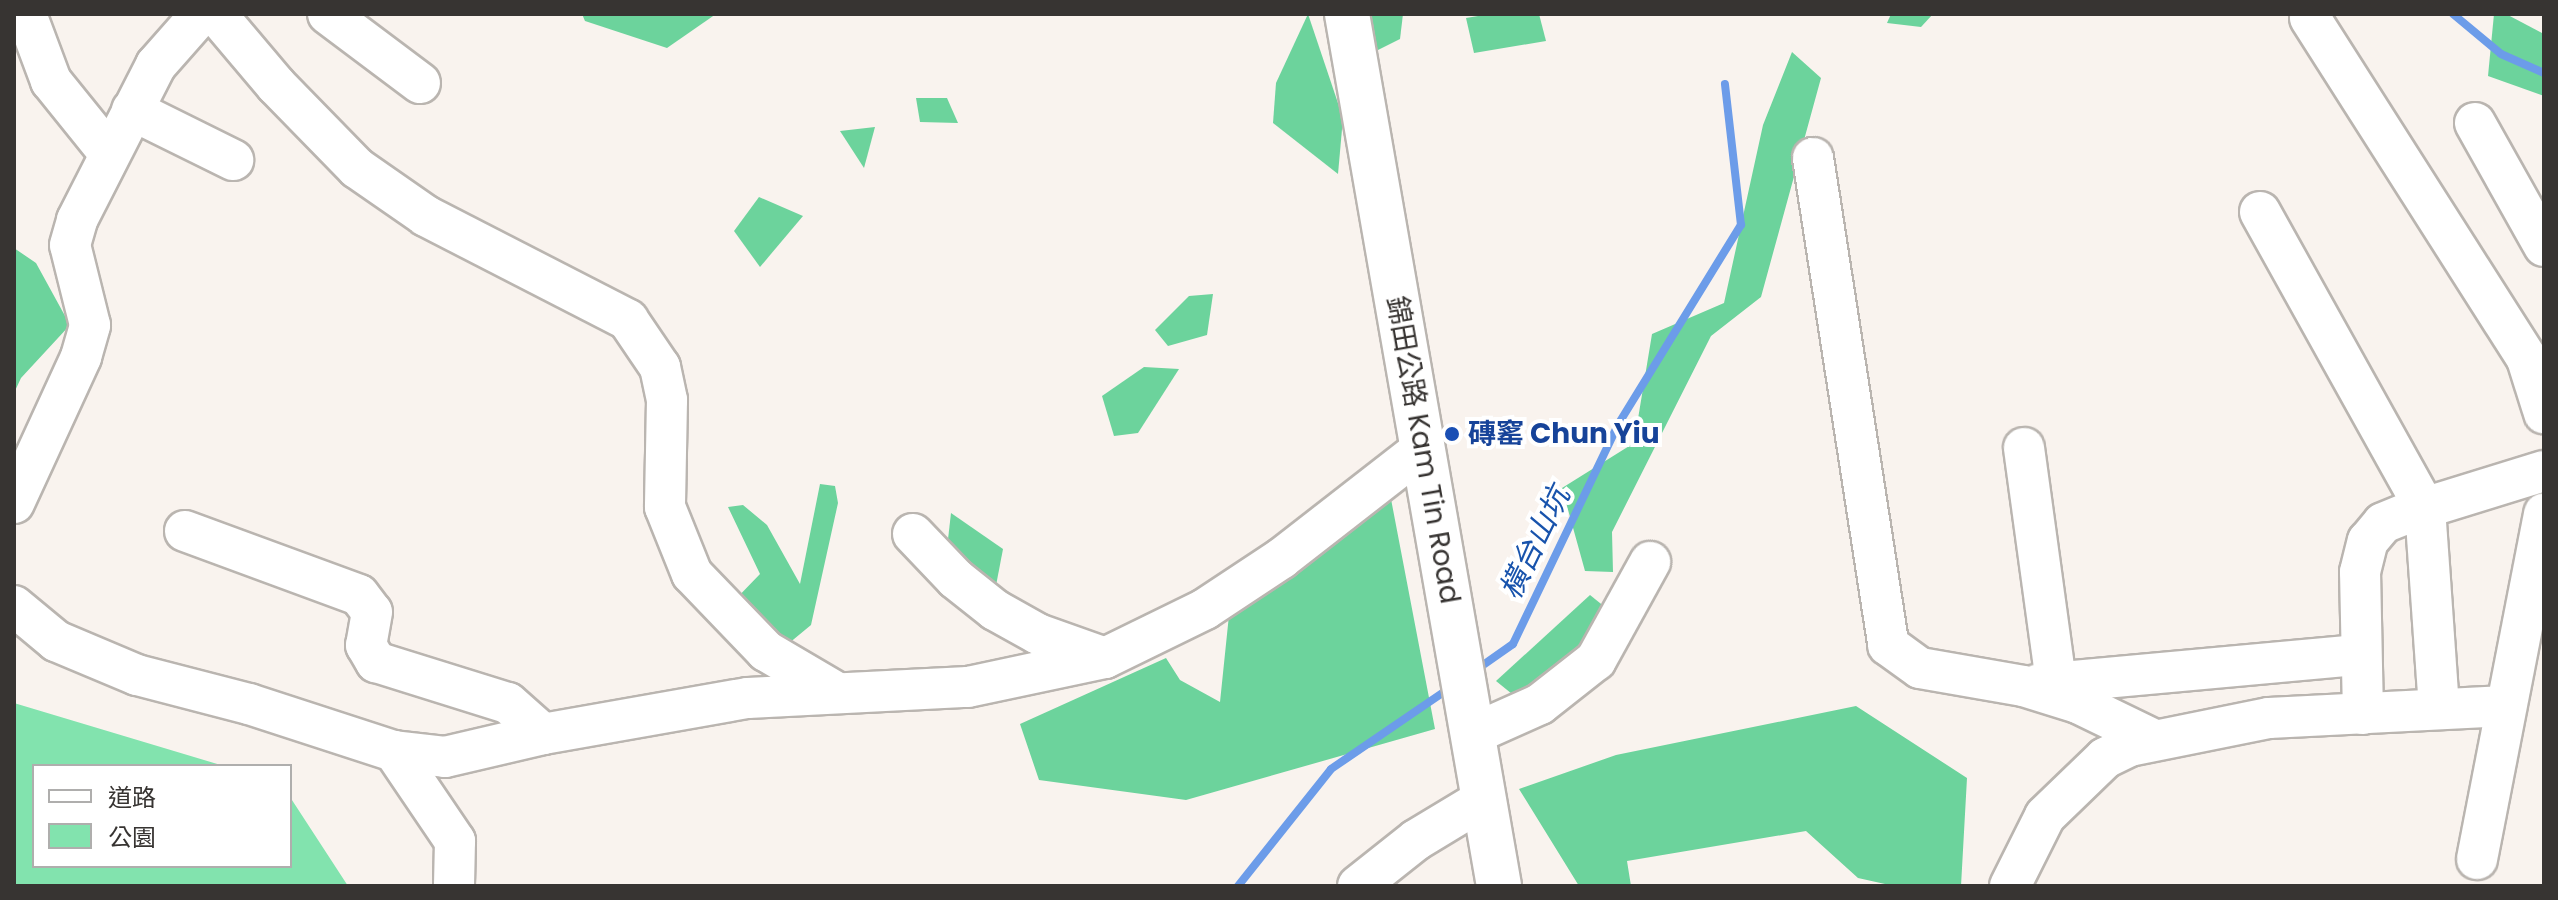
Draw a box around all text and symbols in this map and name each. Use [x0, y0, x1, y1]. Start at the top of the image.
street label: 錦田公路 Kam Tin Road [1379, 294, 1467, 606]
place label: 磚窰 Chun Yiu [1468, 417, 1660, 451]
marker: 磚窰 Chun Yiu [1443, 425, 1461, 443]
water label: 橫台山坑 [1493, 481, 1577, 605]
legend [32, 764, 292, 868]
text: 道路 [108, 781, 156, 814]
text: 公園 [108, 821, 156, 854]

